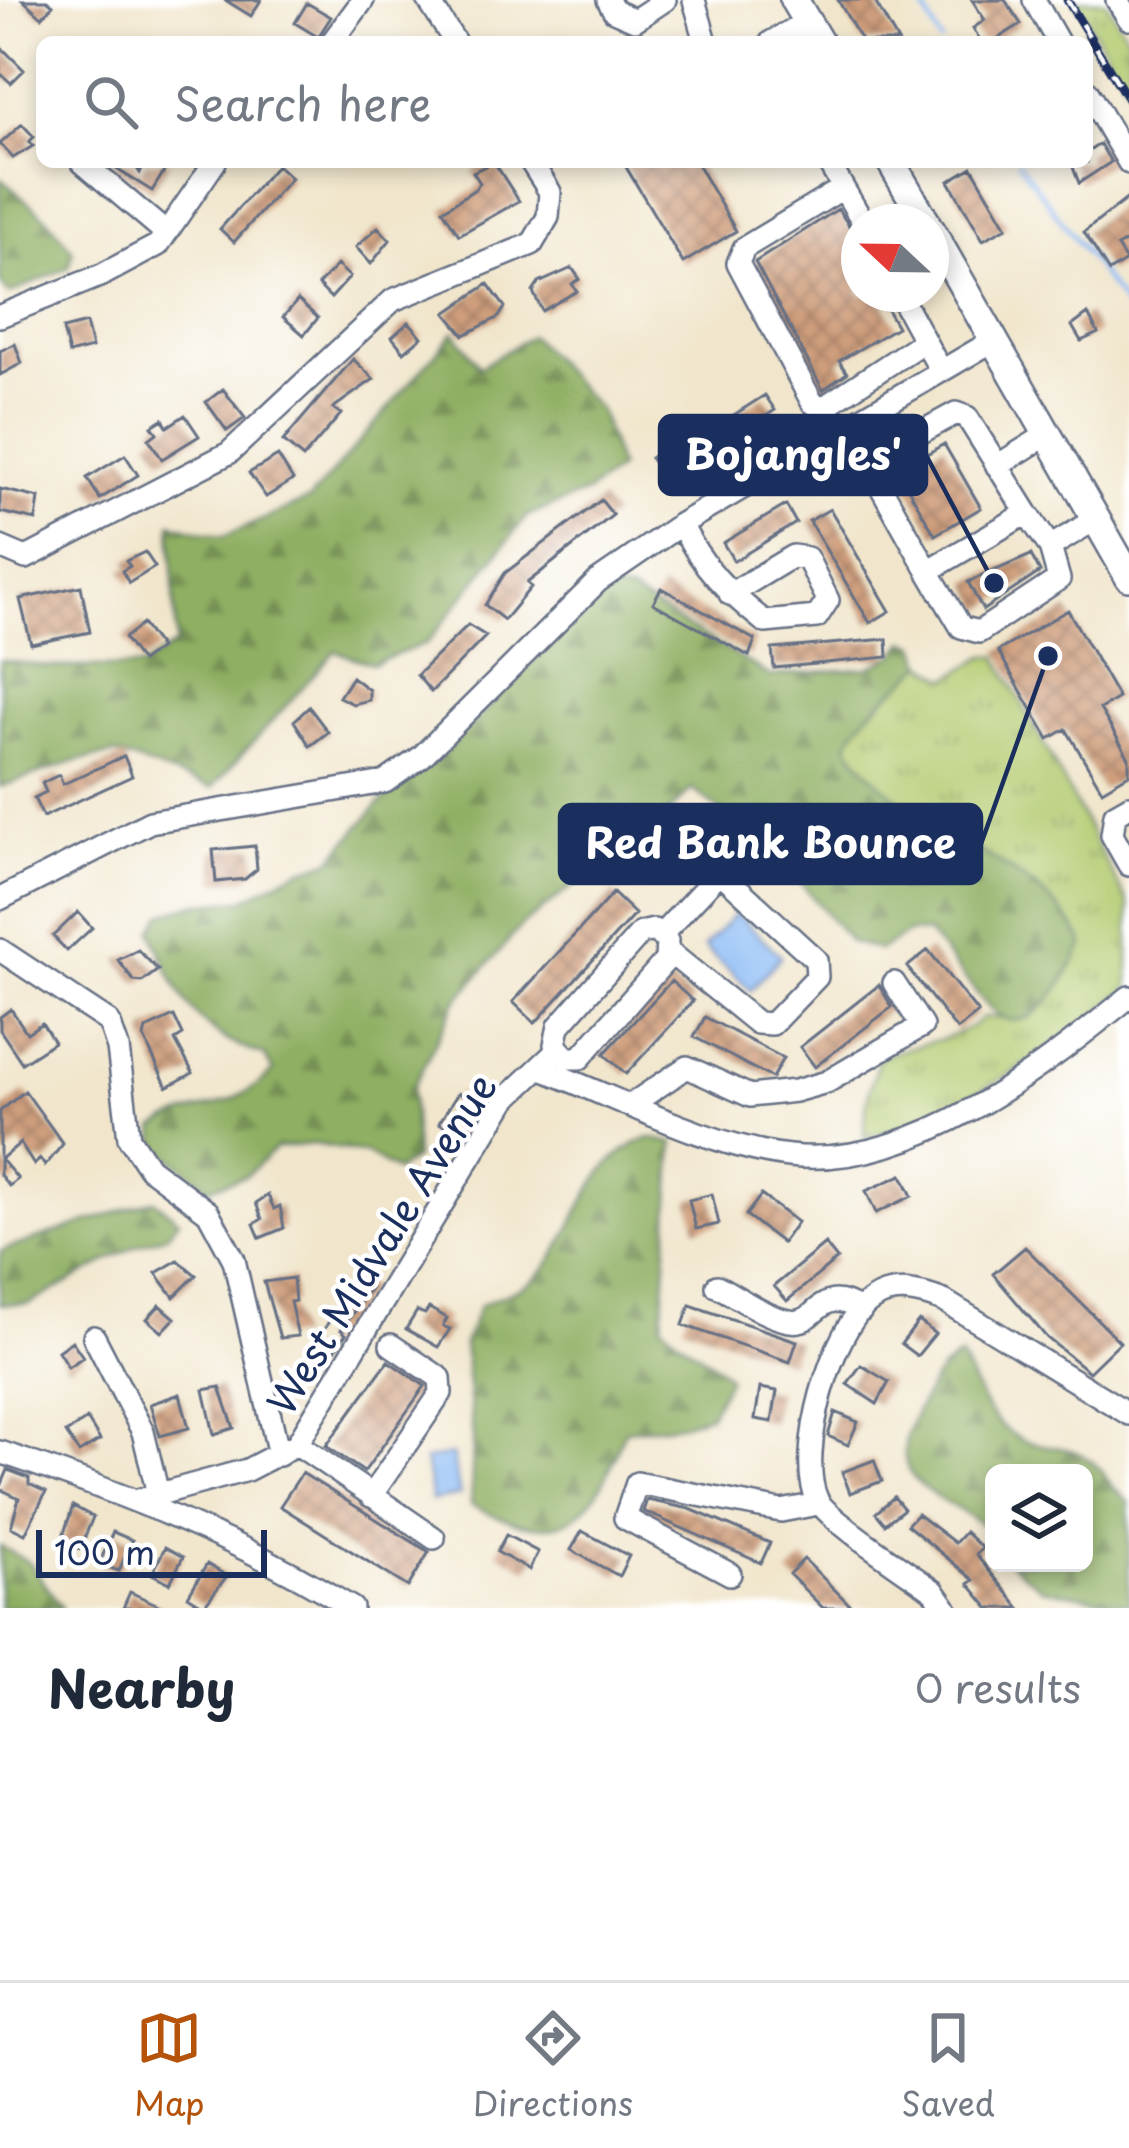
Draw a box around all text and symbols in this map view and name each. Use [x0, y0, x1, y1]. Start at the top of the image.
search box [36, 36, 1093, 168]
text: Search here [174, 68, 431, 136]
icon: search [78, 69, 144, 135]
north arrow [841, 204, 949, 312]
callout: Bojangles' [660, 416, 926, 494]
text: Bojangles' [684, 421, 902, 484]
callout: Red Bank Bounce [560, 805, 981, 883]
text: Red Bank Bounce [586, 809, 956, 872]
street label: West Midvale Avenue [251, 1061, 509, 1425]
map controls [985, 1464, 1093, 1572]
button: layers [985, 1464, 1093, 1572]
scale bar [36, 1524, 267, 1577]
text: 100 m [54, 1526, 155, 1576]
text: Nearby [48, 1648, 235, 1725]
text: 0 results [915, 1657, 1081, 1716]
tab: Map [134, 2005, 205, 2127]
tab: Directions [473, 2005, 633, 2127]
tab: Saved [901, 2005, 995, 2127]

